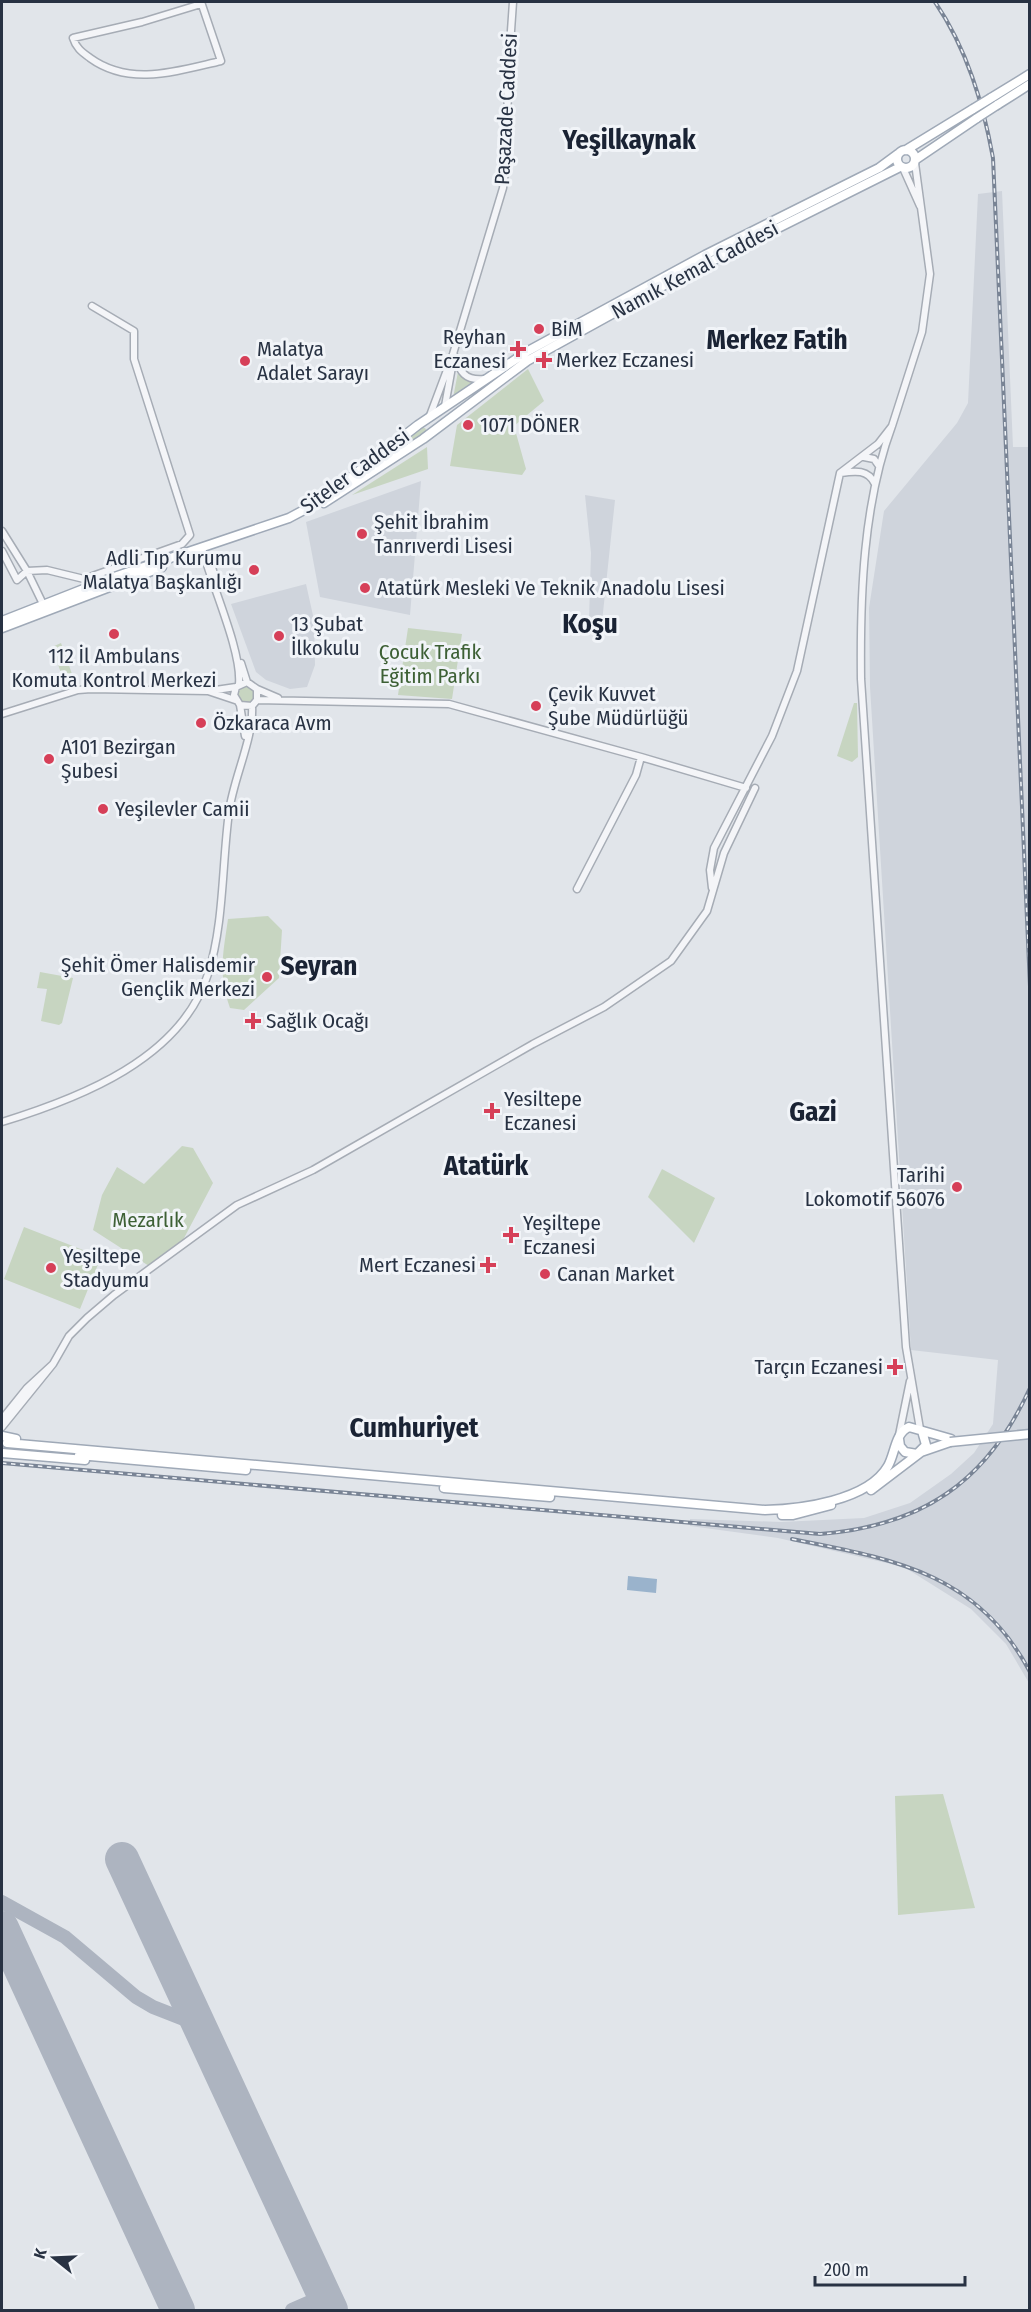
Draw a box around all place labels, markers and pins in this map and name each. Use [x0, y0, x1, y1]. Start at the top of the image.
place label: BiM [551, 316, 583, 342]
marker: BiM [532, 322, 546, 336]
place label: Reyhan Eczanesi [434, 324, 506, 374]
place label: Malatya Adalet Sarayı [257, 336, 369, 386]
marker: Reyhan Eczanesi [511, 342, 525, 356]
place label: Merkez Eczanesi [556, 347, 694, 373]
marker: Merkez Eczanesi [537, 353, 551, 367]
marker: Malatya Adalet Sarayı [238, 354, 252, 368]
place label: 1071 DÖNER [480, 412, 580, 438]
marker: 1071 DÖNER [461, 418, 475, 432]
place label: Şehit İbrahim Tanrıverdi Lisesi [374, 509, 513, 559]
marker: Şehit İbrahim Tanrıverdi Lisesi [355, 527, 369, 541]
place label: Adli Tıp Kurumu Malatya Başkanlığı [83, 545, 242, 595]
marker: Adli Tıp Kurumu Malatya Başkanlığı [247, 563, 261, 577]
place label: Atatürk Mesleki Ve Teknik Anadolu Lisesi [377, 575, 725, 601]
marker: Atatürk Mesleki Ve Teknik Anadolu Lisesi [358, 581, 372, 595]
place label: 13 Şubat İlkokulu [291, 611, 363, 661]
marker: 112 İl Ambulans Komuta Kontrol Merkezi [107, 627, 121, 641]
marker: 13 Şubat İlkokulu [272, 629, 286, 643]
place label: 112 İl Ambulans Komuta Kontrol Merkezi [11, 643, 217, 693]
place label: Çevik Kuvvet Şube Müdürlüğü [548, 681, 689, 731]
marker: Çevik Kuvvet Şube Müdürlüğü [529, 699, 543, 713]
place label: Özkaraca Avm [213, 710, 332, 736]
marker: Özkaraca Avm [194, 716, 208, 730]
place label: A101 Bezirgan Şubesi [61, 734, 176, 784]
marker: A101 Bezirgan Şubesi [42, 752, 56, 766]
place label: Yeşilevler Camii [115, 796, 249, 822]
marker: Yeşilevler Camii [96, 802, 110, 816]
place label: Şehit Ömer Halisdemir Gençlik Merkezi [61, 952, 256, 1002]
marker: Şehit Ömer Halisdemir Gençlik Merkezi [260, 970, 274, 984]
place label: Sağlık Ocağı [266, 1008, 369, 1034]
marker: Sağlık Ocağı [244, 1012, 262, 1030]
place label: Yesiltepe Eczanesi [504, 1086, 582, 1136]
marker: Yesiltepe Eczanesi [485, 1104, 499, 1118]
place label: Tarihi Lokomotif 56076 [805, 1162, 945, 1212]
marker: Tarihi Lokomotif 56076 [950, 1180, 964, 1194]
place label: Yeşiltepe Eczanesi [523, 1210, 601, 1260]
marker: Yeşiltepe Eczanesi [504, 1228, 518, 1242]
place label: Yeşiltepe Stadyumu [63, 1243, 149, 1293]
place label: Mert Eczanesi [359, 1252, 476, 1278]
marker: Mert Eczanesi [481, 1258, 495, 1272]
marker: Yeşiltepe Stadyumu [44, 1261, 58, 1275]
place label: Canan Market [557, 1261, 675, 1287]
marker: Canan Market [538, 1267, 552, 1281]
place label: Tarçın Eczanesi [755, 1354, 883, 1380]
marker: Tarçın Eczanesi [888, 1360, 902, 1374]

